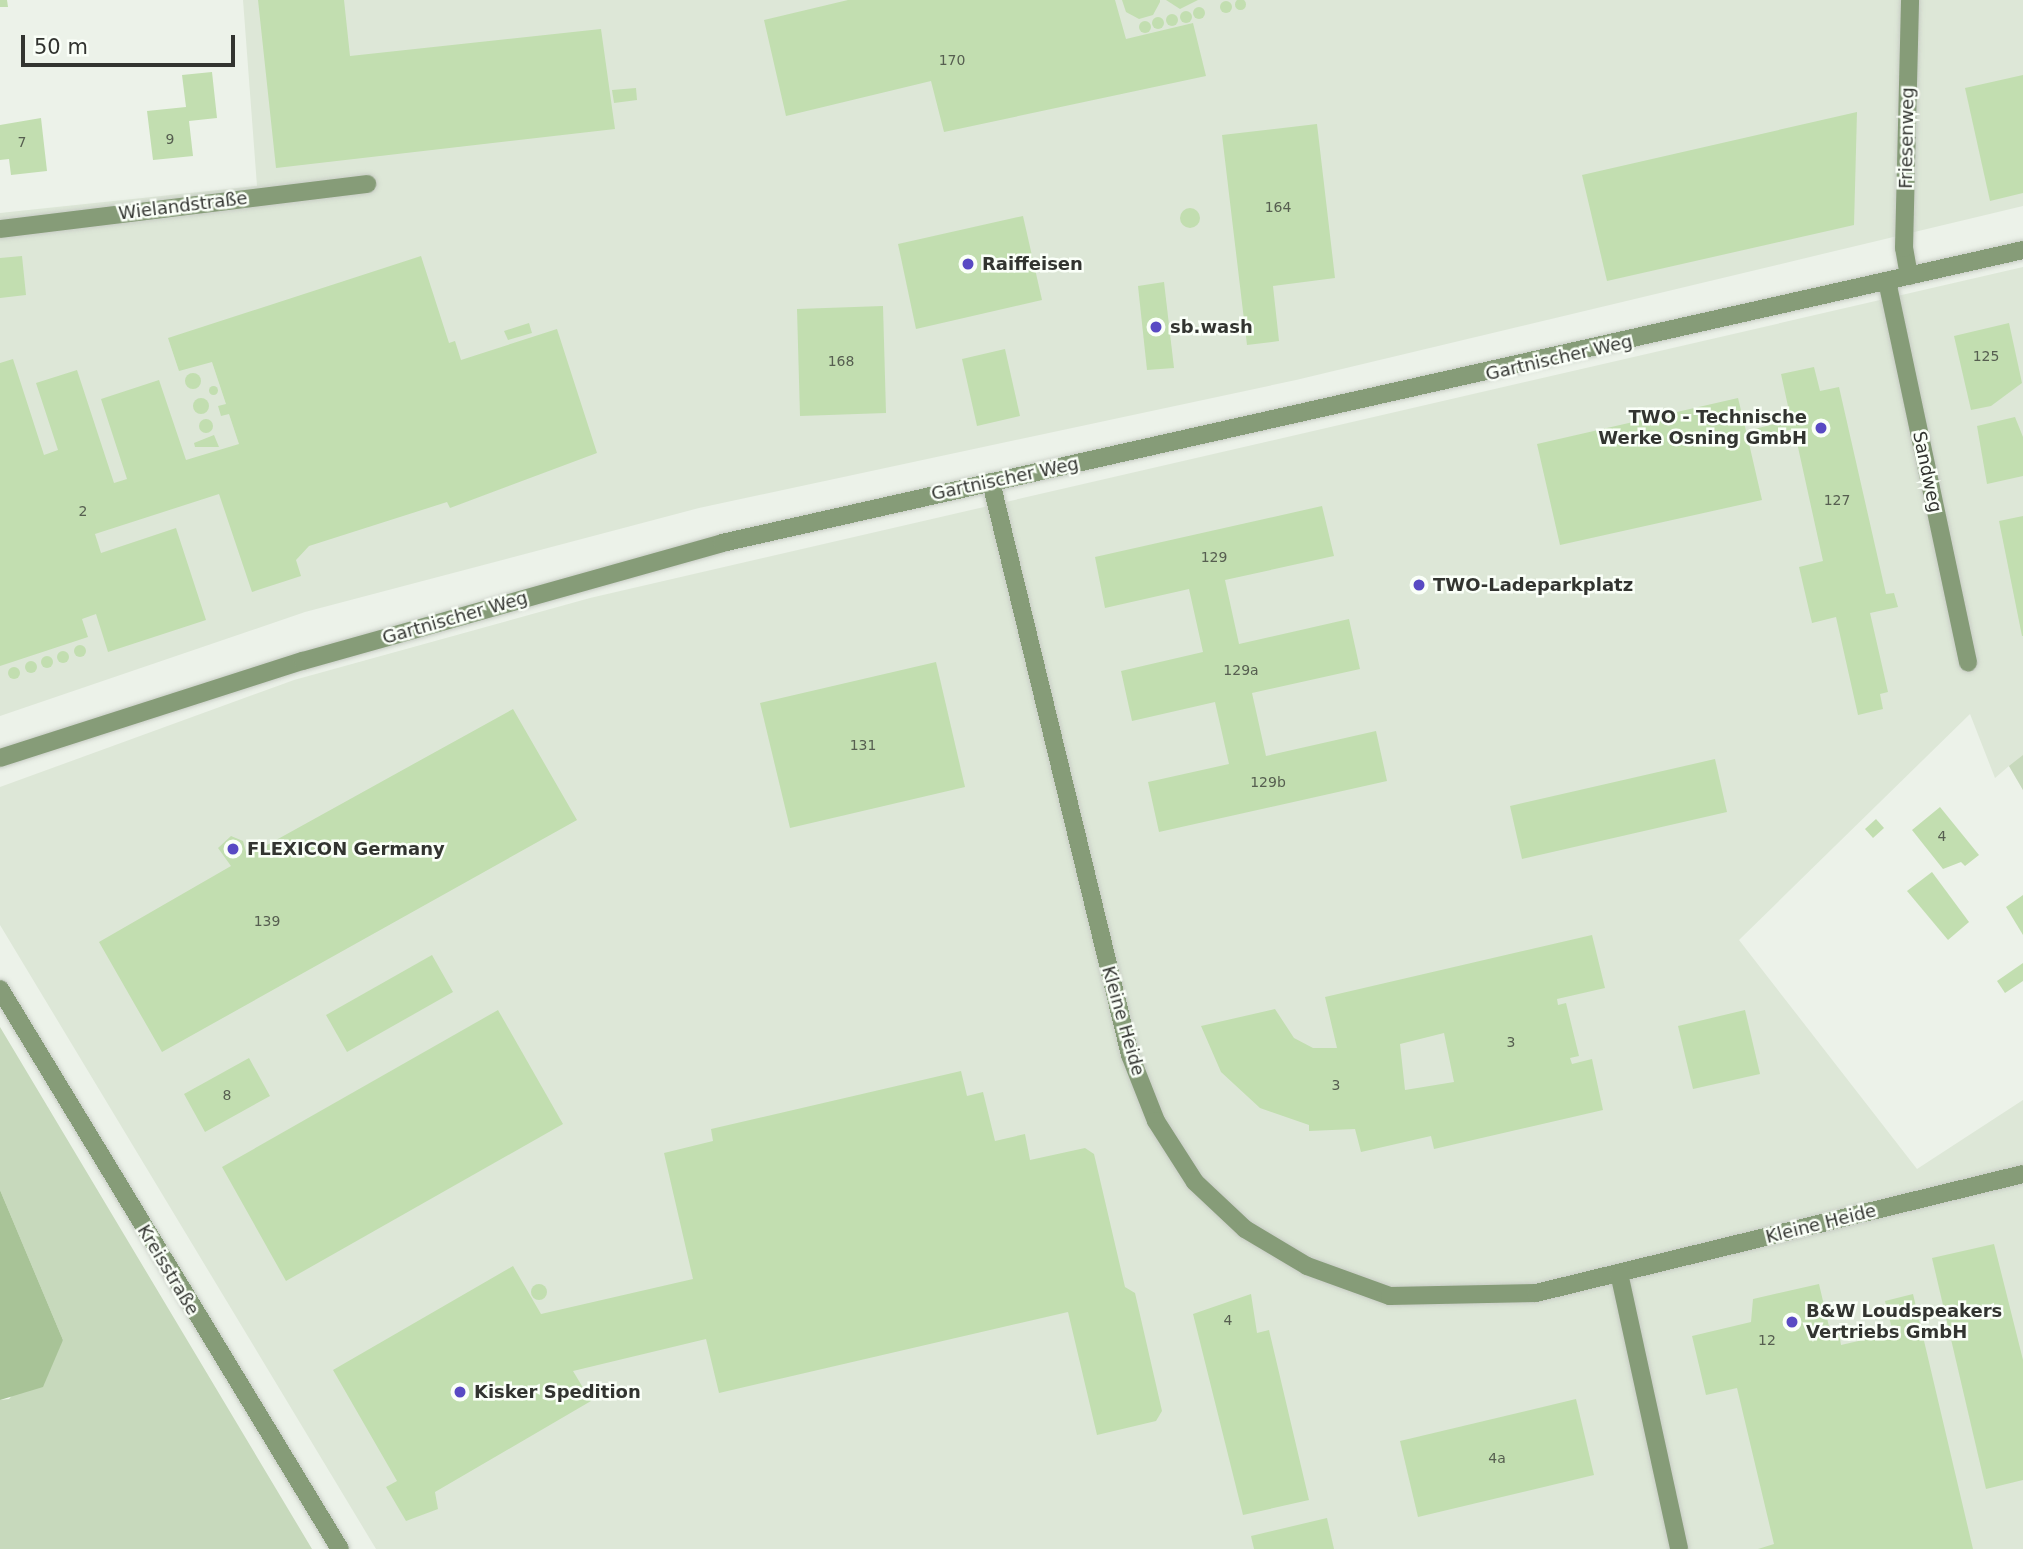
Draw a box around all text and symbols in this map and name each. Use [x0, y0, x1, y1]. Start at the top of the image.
scale bar [24, 21, 238, 65]
text: 50 m [34, 35, 88, 59]
house number: 170 [939, 52, 965, 68]
street label: Friesenweg [1895, 87, 1919, 189]
house number: 9 [166, 131, 174, 147]
house number: 7 [18, 134, 26, 150]
street label: Wielandstraße [117, 187, 249, 225]
house number: 164 [1265, 199, 1291, 215]
place label: Raiffeisen [982, 253, 1083, 275]
marker: Raiffeisen [960, 256, 976, 272]
place label: sb.wash [1170, 316, 1253, 338]
marker: sb.wash [1148, 319, 1164, 335]
street label: Gartnischer Weg [1484, 331, 1634, 385]
house number: 125 [1973, 348, 1999, 364]
house number: 168 [828, 353, 854, 369]
place label: TWO - Technische Werke Osning GmbH [1598, 407, 1807, 450]
marker: TWO - Technische Werke Osning GmbH [1813, 420, 1829, 436]
street label: Sandweg [1908, 429, 1946, 515]
street label: Gartnischer Weg [929, 453, 1081, 505]
house number: 127 [1824, 492, 1850, 508]
house number: 2 [79, 503, 87, 519]
house number: 129 [1201, 549, 1227, 565]
place label: TWO-Ladeparkplatz [1433, 574, 1633, 596]
marker: TWO-Ladeparkplatz [1411, 577, 1427, 593]
street label: Gartnischer Weg [380, 587, 530, 649]
house number: 129a [1223, 662, 1259, 678]
house number: 131 [850, 737, 876, 753]
house number: 129b [1250, 774, 1286, 790]
house number: 4 [1938, 828, 1946, 844]
place label: FLEXICON Germany [247, 838, 445, 860]
marker: FLEXICON Germany [225, 841, 241, 857]
house number: 139 [254, 913, 280, 929]
street label: Kleine Heide [1097, 964, 1149, 1078]
house number: 3 [1507, 1034, 1515, 1050]
house number: 3 [1332, 1077, 1340, 1093]
house number: 8 [223, 1087, 231, 1103]
street label: Kleine Heide [1763, 1200, 1879, 1248]
street label: Kreisstraße [133, 1221, 203, 1319]
place label: B&W Loudspeakers Vertriebs GmbH [1806, 1301, 2002, 1344]
house number: 4 [1224, 1312, 1232, 1328]
marker: B&W Loudspeakers Vertriebs GmbH [1784, 1314, 1800, 1330]
house number: 12 [1758, 1332, 1776, 1348]
place label: Kisker Spedition [474, 1381, 641, 1403]
marker: Kisker Spedition [452, 1384, 468, 1400]
house number: 4a [1488, 1450, 1506, 1466]

